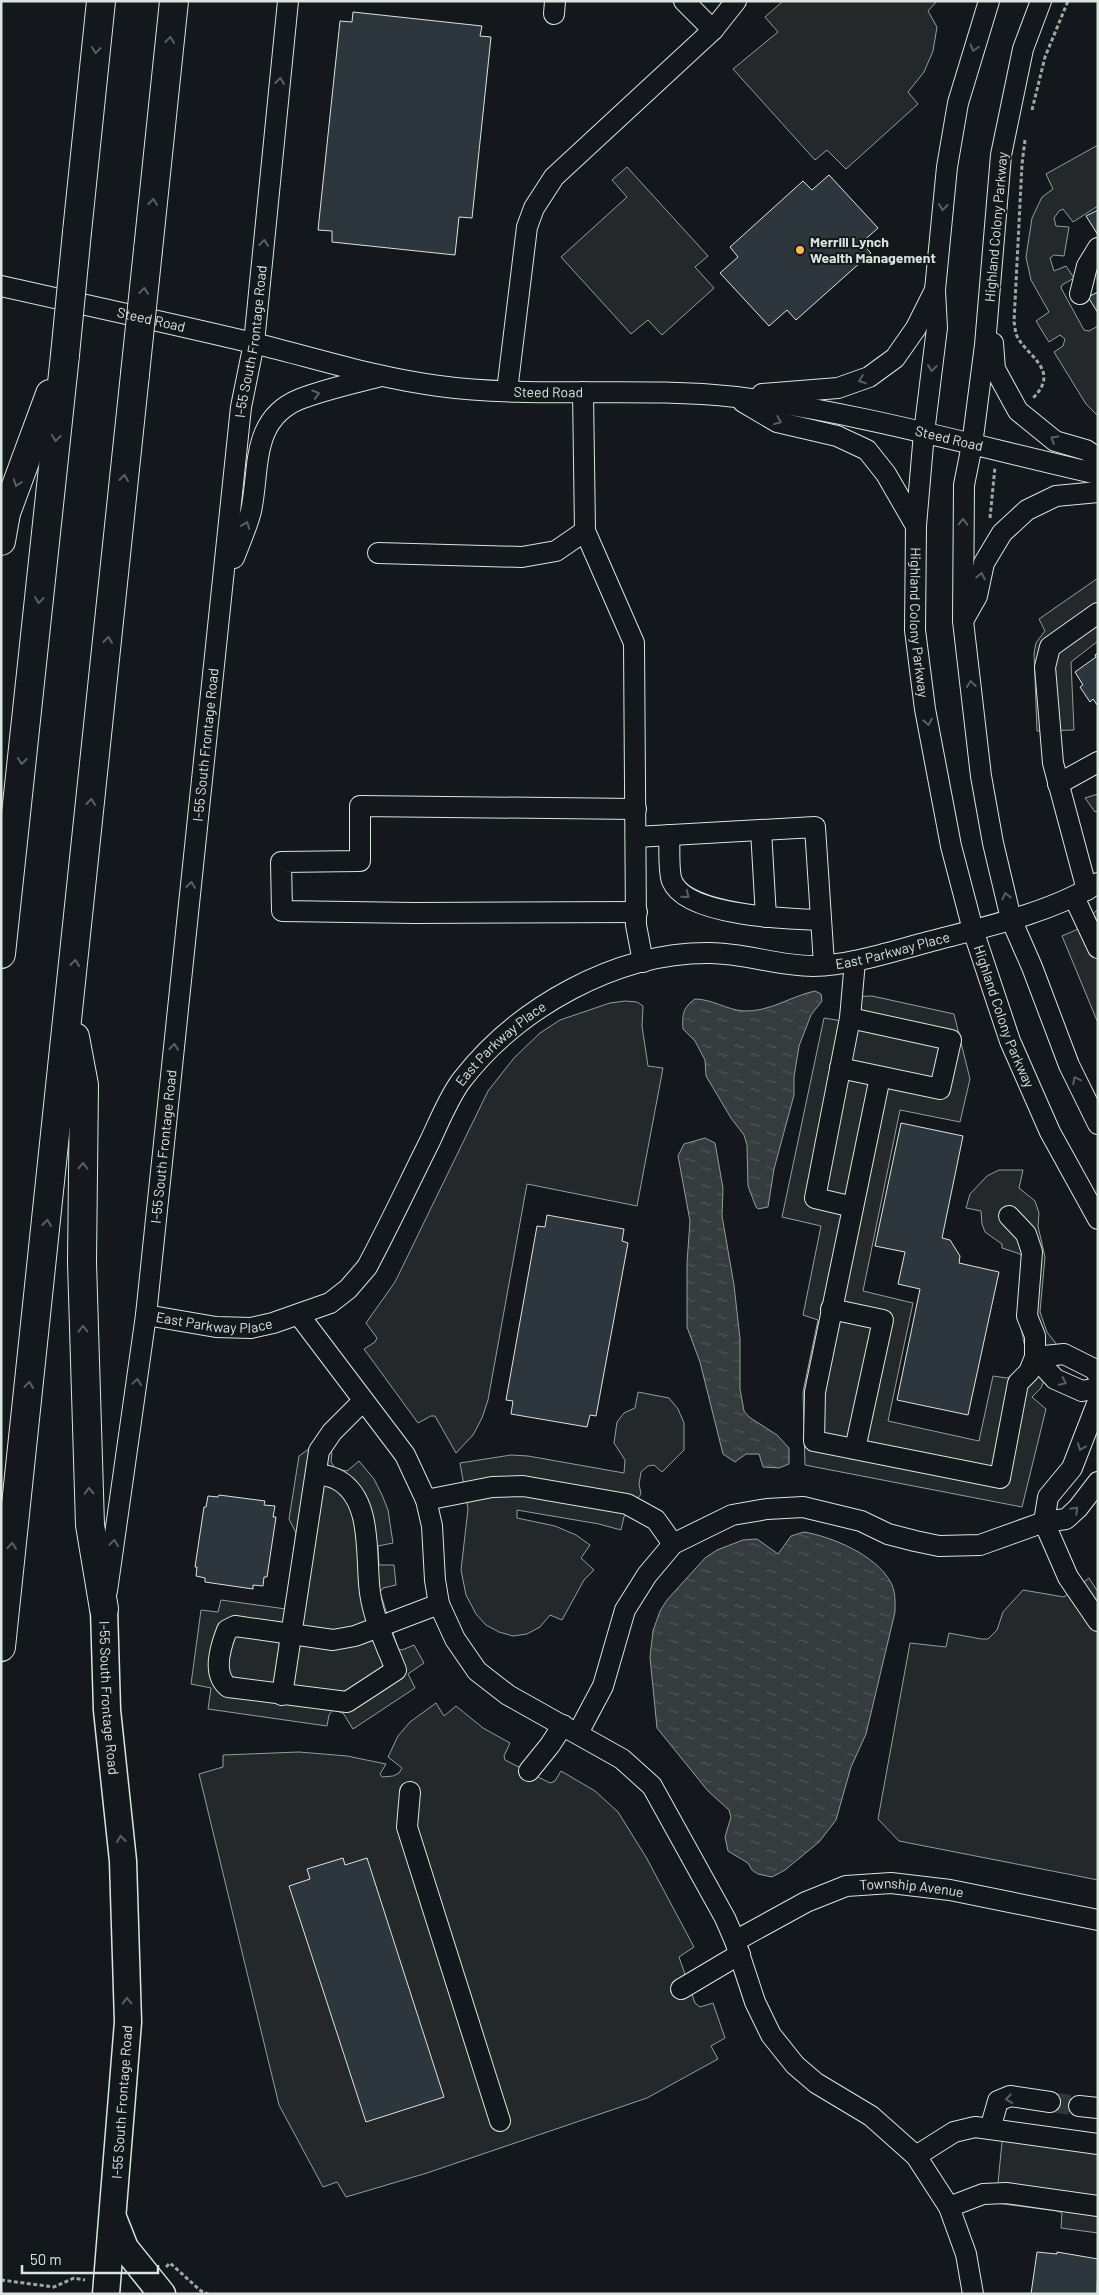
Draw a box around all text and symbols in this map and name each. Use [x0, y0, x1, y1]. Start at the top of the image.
one-way arrow [164, 36, 175, 44]
one-way arrow [969, 43, 979, 51]
one-way arrow [91, 46, 102, 54]
one-way arrow [274, 77, 285, 85]
street label: Highland Colony Parkway [980, 151, 1011, 303]
one-way arrow [147, 198, 158, 206]
one-way arrow [938, 203, 949, 211]
place label: Merrill Lynch Wealth Management [810, 233, 936, 266]
one-way arrow [258, 238, 269, 246]
marker: Merrill Lynch Wealth Management [794, 244, 806, 256]
street label: I-55 South Frontage Road [231, 264, 270, 419]
one-way arrow [138, 286, 149, 294]
street label: Steed Road [116, 303, 187, 335]
one-way arrow [927, 365, 938, 373]
one-way arrow [858, 374, 866, 384]
street label: Steed Road [513, 383, 583, 400]
one-way arrow [312, 390, 320, 400]
one-way arrow [773, 415, 782, 425]
street label: Steed Road [913, 422, 985, 454]
one-way arrow [51, 434, 62, 442]
one-way arrow [1050, 435, 1059, 445]
one-way arrow [118, 474, 129, 482]
one-way arrow [13, 478, 23, 486]
one-way arrow [958, 518, 968, 526]
one-way arrow [240, 522, 250, 530]
street label: Highland Colony Parkway [907, 547, 933, 699]
one-way arrow [975, 572, 986, 581]
one-way arrow [34, 596, 45, 604]
one-way arrow [102, 636, 113, 644]
street label: I-55 South Frontage Road [189, 667, 222, 822]
one-way arrow [966, 680, 977, 688]
one-way arrow [922, 717, 932, 726]
one-way arrow [17, 758, 28, 766]
one-way arrow [85, 797, 96, 805]
one-way arrow [185, 881, 196, 889]
one-way arrow [680, 889, 689, 897]
one-way arrow [1001, 893, 1011, 901]
street label: East Parkway Place [834, 928, 952, 972]
street label: Highland Colony Parkway [971, 943, 1039, 1091]
one-way arrow [69, 959, 80, 967]
street label: East Parkway Place [451, 997, 549, 1089]
one-way arrow [168, 1043, 179, 1051]
street label: I-55 South Frontage Road [147, 1069, 180, 1224]
one-way arrow [1072, 1076, 1082, 1085]
one-way arrow [78, 1162, 88, 1170]
one-way arrow [41, 1219, 52, 1227]
street label: East Parkway Place [155, 1308, 274, 1336]
one-way arrow [78, 1325, 89, 1333]
one-way arrow [1058, 1376, 1067, 1386]
one-way arrow [131, 1378, 141, 1387]
one-way arrow [24, 1381, 35, 1389]
one-way arrow [1077, 1442, 1087, 1451]
one-way arrow [83, 1487, 94, 1495]
one-way arrow [1070, 1507, 1079, 1516]
one-way arrow [108, 1539, 119, 1547]
one-way arrow [6, 1542, 17, 1550]
street label: I-55 South Frontage Road [96, 1621, 123, 1776]
one-way arrow [116, 1834, 127, 1842]
street label: Township Avenue [859, 1874, 965, 1901]
one-way arrow [122, 1997, 133, 2005]
street label: I-55 South Frontage Road [108, 2025, 135, 2179]
one-way arrow [1005, 2093, 1013, 2103]
scale bar [22, 2242, 159, 2274]
text: 50 m [30, 2250, 62, 2268]

